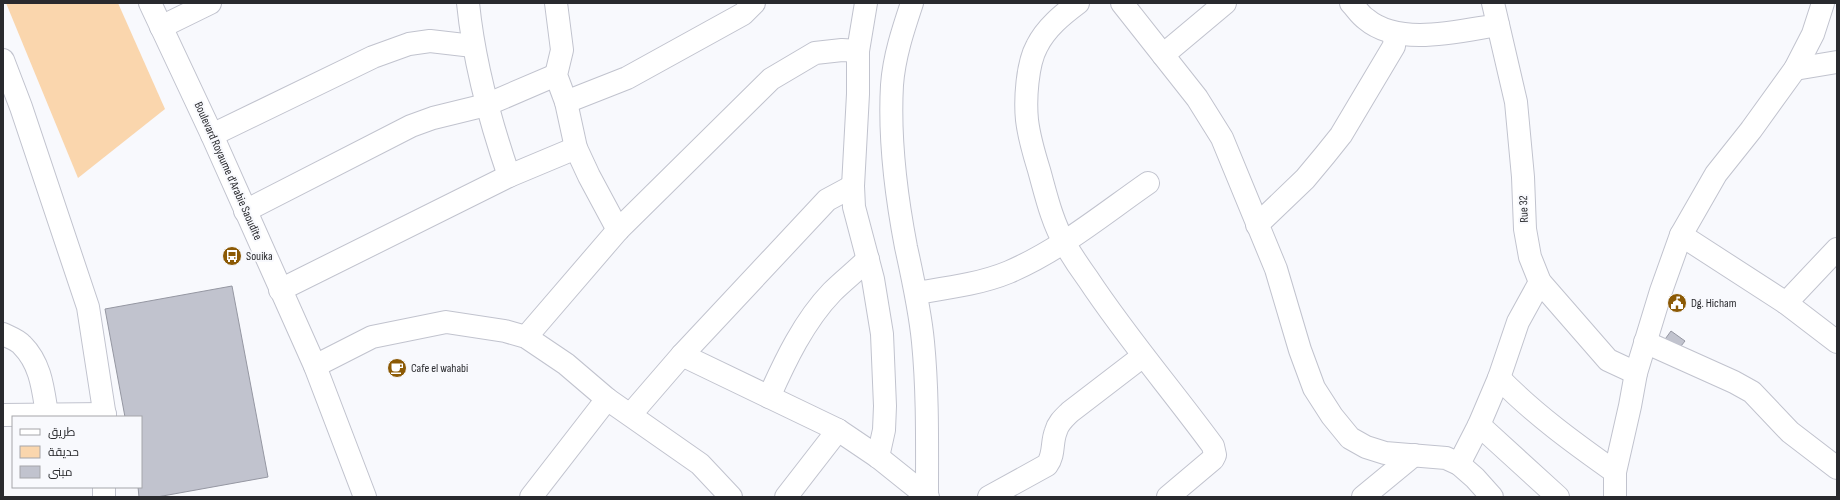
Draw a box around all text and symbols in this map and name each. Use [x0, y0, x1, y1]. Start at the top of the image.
street label: Boulevard Royaume d'Arabie Saoudite [191, 100, 265, 243]
street label: Rue 32 [1516, 195, 1532, 223]
bus stop icon: Souika [221, 245, 243, 267]
place label: Souika [246, 249, 273, 264]
public building icon: Dg. Hicham [1666, 292, 1688, 314]
place label: Dg. Hicham [1691, 296, 1737, 311]
cafe icon: Cafe el wahabi [386, 357, 408, 379]
place label: Cafe el wahabi [411, 361, 468, 376]
legend [12, 416, 142, 488]
text: طريق [48, 425, 76, 440]
text: حديقة [48, 445, 79, 460]
text: مبنى [48, 465, 73, 480]

